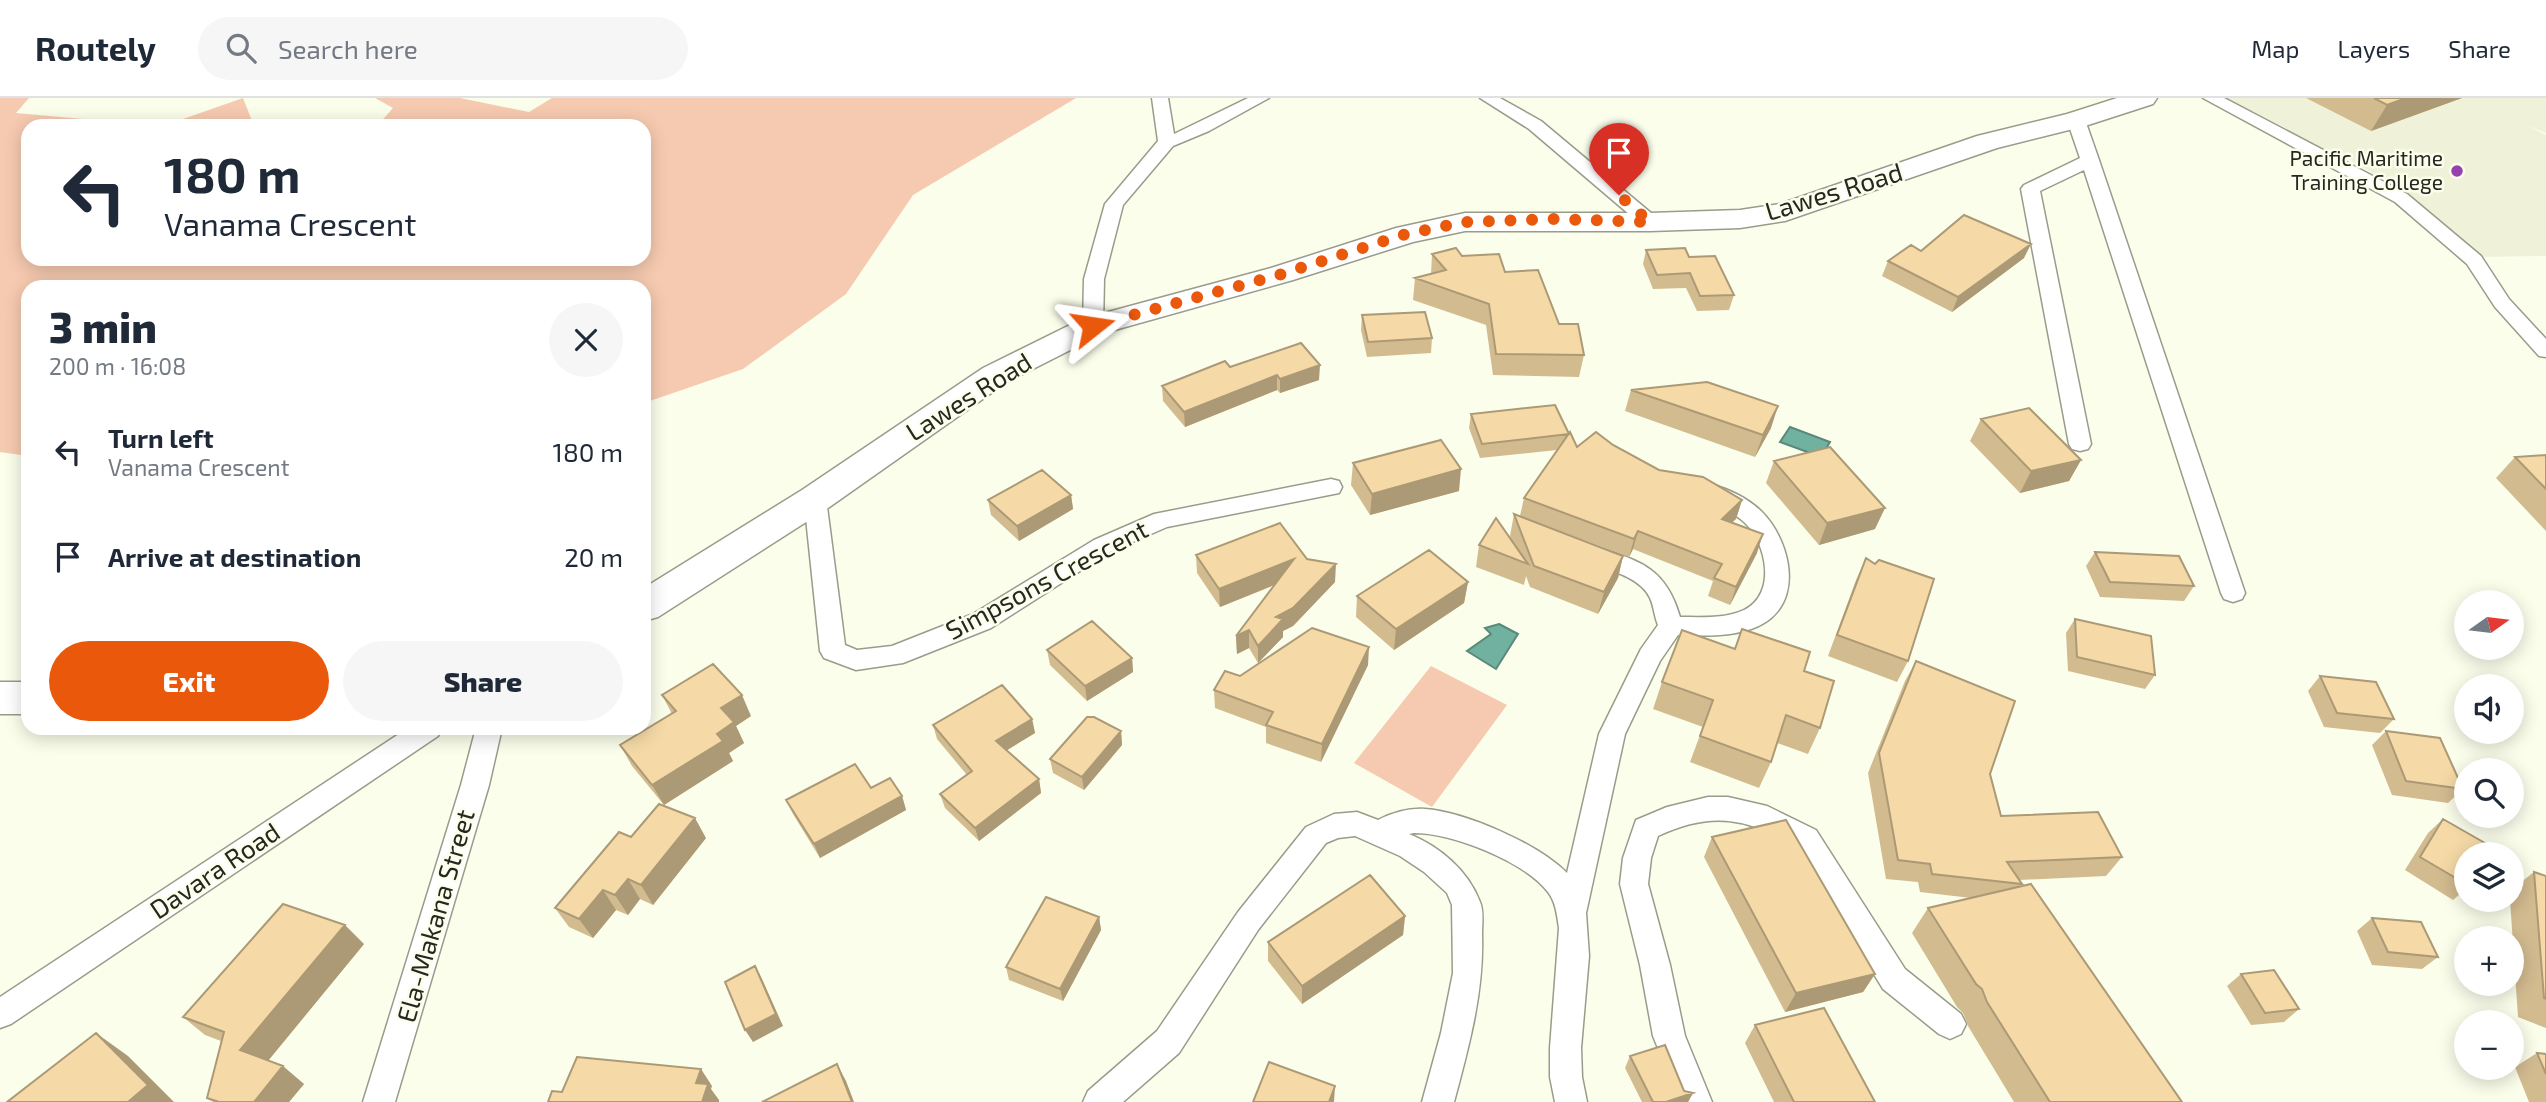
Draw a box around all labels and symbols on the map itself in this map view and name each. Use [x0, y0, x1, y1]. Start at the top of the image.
pin [1589, 123, 1649, 195]
place label: Pacific Maritime Training College [2290, 145, 2443, 194]
street label: Lawes Road [1761, 155, 1906, 226]
marker: Pacific Maritime Training College [2449, 163, 2465, 179]
position arrow [1056, 289, 1130, 363]
street label: Lawes Road [900, 345, 1037, 446]
street label: Simpsons Crescent [940, 512, 1153, 645]
north arrow [2454, 590, 2524, 660]
street label: Ela-Makana Street [389, 805, 480, 1026]
street label: Davara Road [143, 815, 285, 925]

